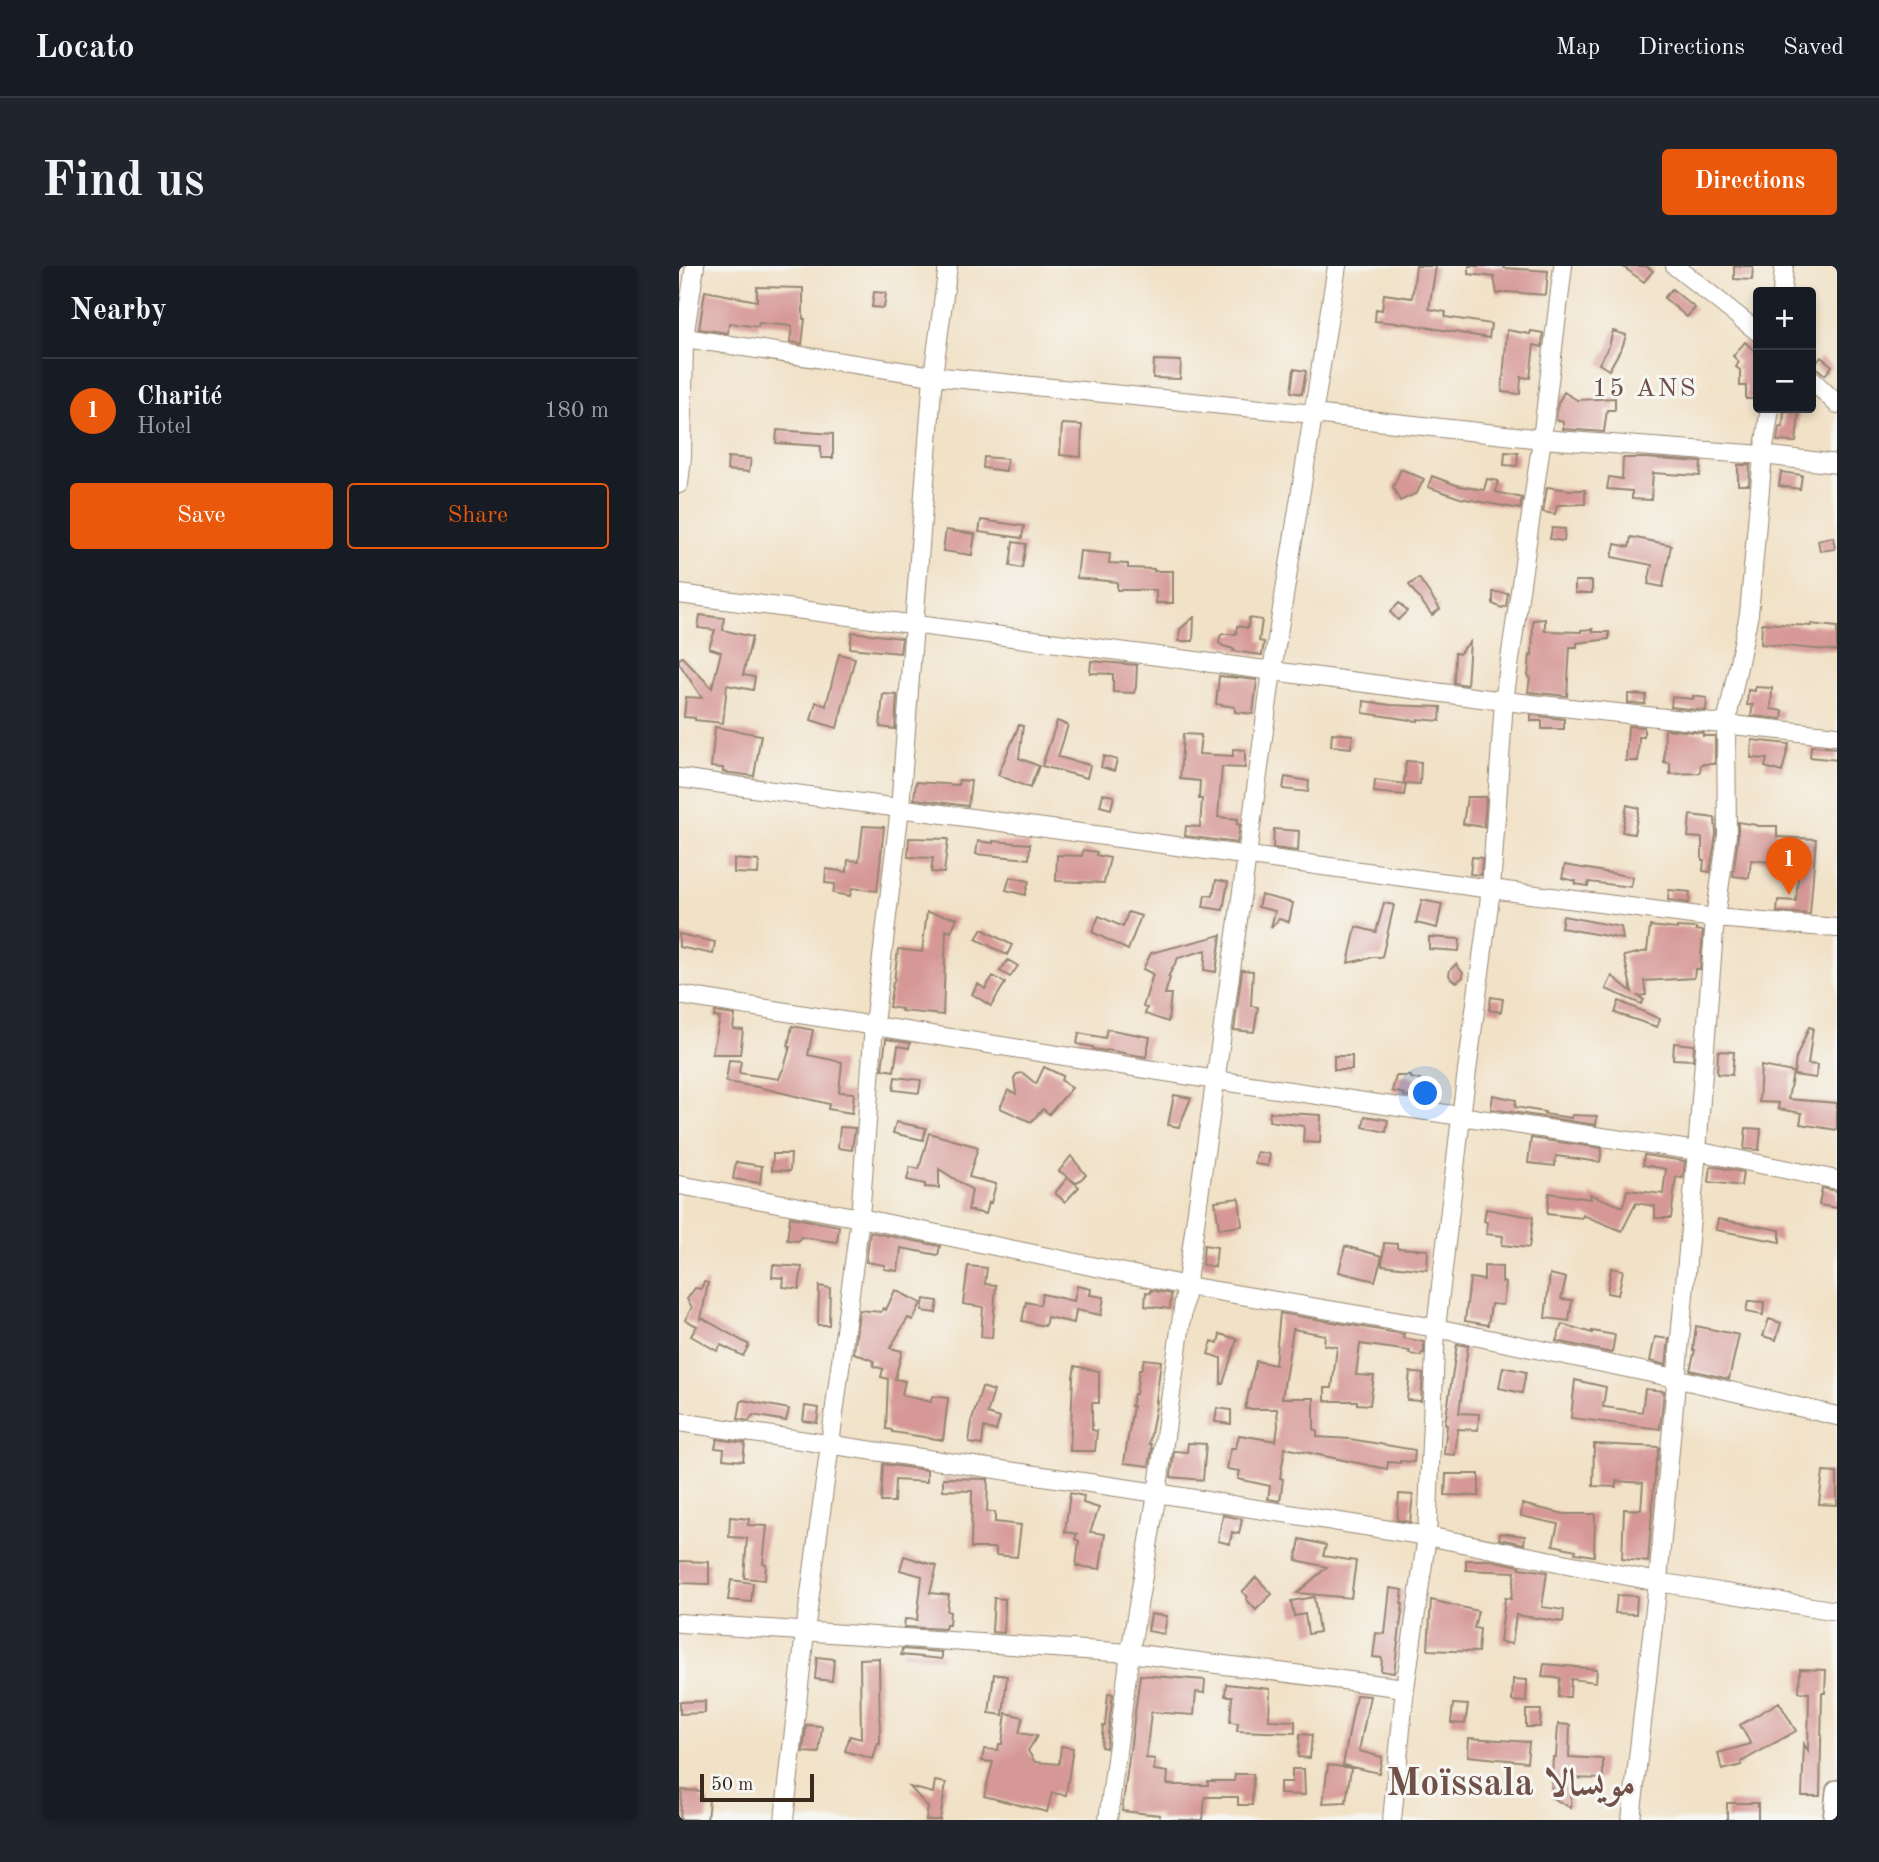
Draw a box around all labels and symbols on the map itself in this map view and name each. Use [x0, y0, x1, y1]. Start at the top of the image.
district label: 15 ANS [1592, 376, 1698, 402]
pin: 1 [1766, 837, 1812, 895]
your location [1408, 1076, 1442, 1110]
district label: Moïssala مويسالا [1386, 1765, 1636, 1807]
scale bar [700, 1771, 814, 1803]

